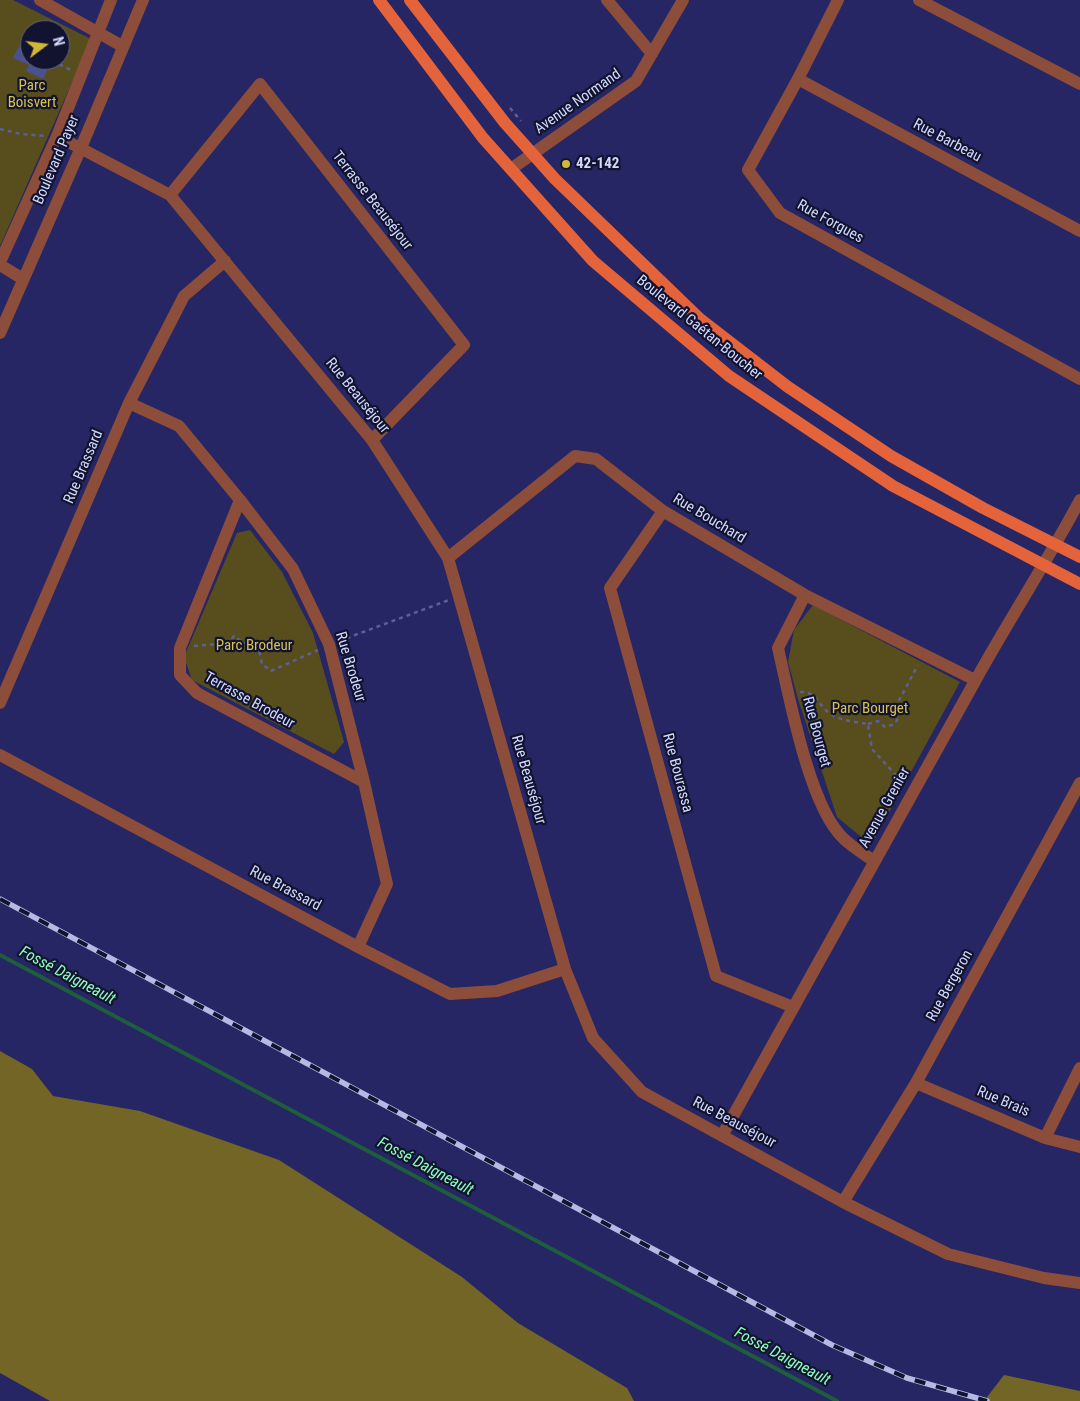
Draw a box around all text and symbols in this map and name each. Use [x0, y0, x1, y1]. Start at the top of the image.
north arrow [20, 20, 70, 70]
text: N [50, 35, 67, 48]
street label: Avenue Normand [531, 66, 625, 138]
park label: Parc Boisvert [8, 77, 56, 112]
street label: Boulevard Payer [30, 113, 84, 207]
street label: Rue Barbeau [910, 116, 984, 166]
street label: Terrasse Beauséjour [328, 148, 416, 254]
place label: 42-142 [576, 155, 619, 173]
marker: 42-142 [560, 158, 572, 170]
street label: Rue Forgues [794, 196, 866, 248]
street label: Boulevard Gaétan-Boucher [632, 272, 766, 384]
street label: Rue Beauséjour [321, 355, 393, 437]
street label: Rue Brassard [60, 428, 108, 506]
street label: Rue Bouchard [669, 490, 749, 548]
street label: Rue Brodeur [331, 630, 369, 704]
park label: Parc Brodeur [216, 637, 292, 655]
street label: Terrasse Brodeur [201, 669, 297, 733]
street label: Rue Bourget [798, 695, 834, 769]
park label: Parc Bourget [832, 700, 908, 718]
street label: Rue Bourassa [658, 732, 696, 814]
street label: Rue Beauséjour [507, 733, 549, 827]
street label: Avenue Grenier [855, 765, 915, 851]
street label: Rue Brassard [246, 863, 324, 915]
water label: Fossé Daigneault [16, 943, 118, 1009]
street label: Rue Bergeron [923, 947, 977, 1025]
street label: Rue Brais [974, 1083, 1032, 1121]
street label: Rue Beauséjour [689, 1093, 779, 1153]
water label: Fossé Daigneault [374, 1134, 476, 1200]
water label: Fossé Daigneault [731, 1324, 833, 1390]

